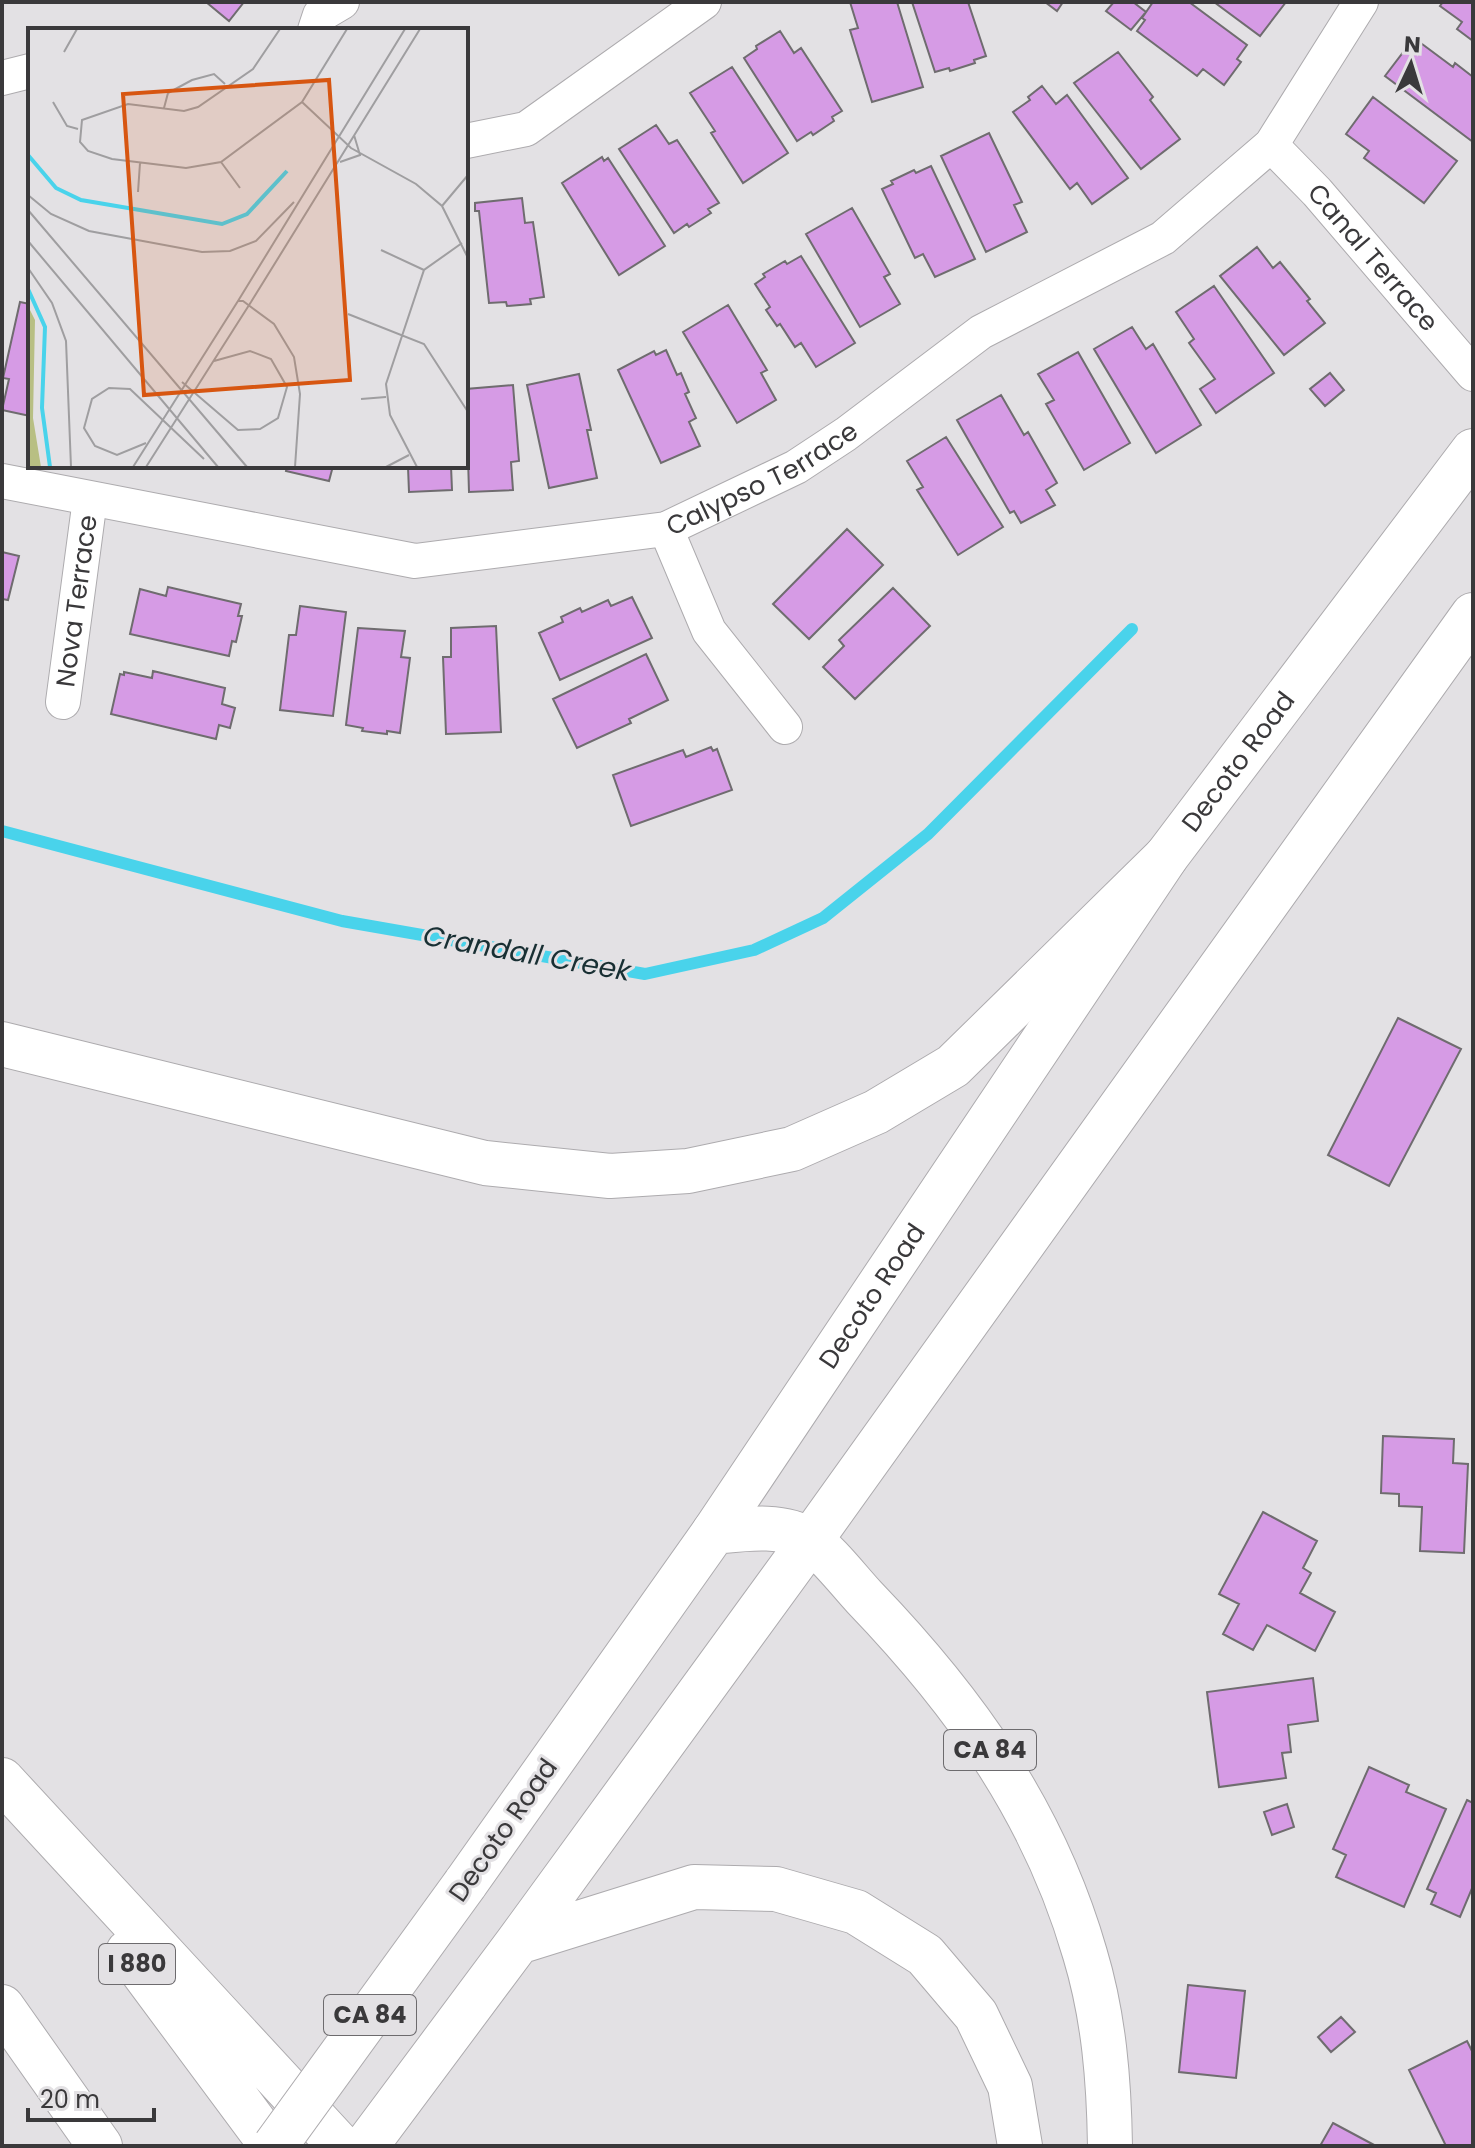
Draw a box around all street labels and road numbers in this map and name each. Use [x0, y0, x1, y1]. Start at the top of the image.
street label: Canal Terrace [1299, 176, 1447, 339]
street label: Calypso Terrace [660, 413, 865, 544]
street label: Nova Terrace [47, 513, 106, 689]
street label: Decoto Road [1173, 684, 1303, 839]
street label: Decoto Road [810, 1216, 934, 1376]
road number: CA 84 [944, 1730, 1036, 1770]
street label: Decoto Road [440, 1751, 566, 1909]
road number: I 880 [99, 1944, 175, 1984]
road number: CA 84 [324, 1995, 416, 2035]

